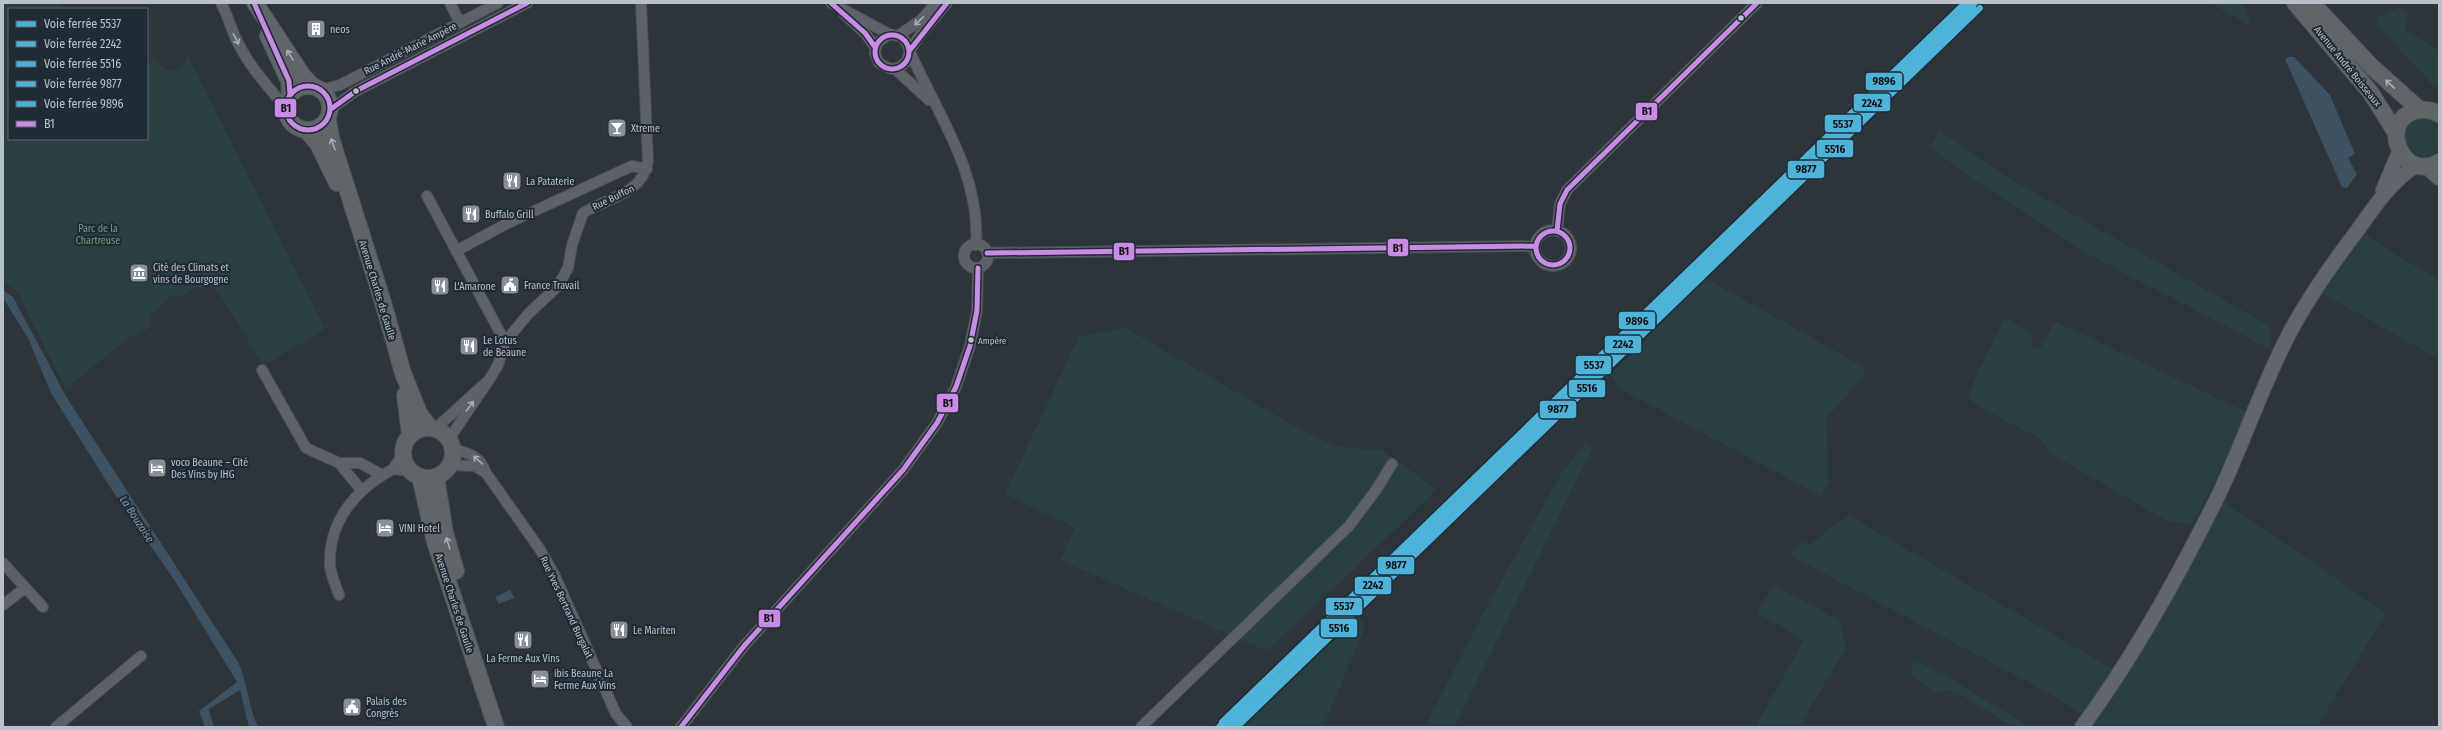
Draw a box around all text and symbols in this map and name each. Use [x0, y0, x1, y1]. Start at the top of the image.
legend [8, 8, 148, 140]
unlabelled marker [1736, 13, 1746, 23]
one-way arrow [914, 16, 924, 26]
text: Voie ferrée 5537 [44, 17, 121, 31]
building icon: neos [305, 18, 327, 40]
street label: Rue André-Marie Ampère [362, 20, 459, 77]
place label: neos [330, 24, 350, 36]
street label: Avenue André Boisseaux [2311, 24, 2384, 110]
one-way arrow [232, 33, 240, 45]
text: Voie ferrée 2242 [44, 37, 121, 51]
one-way arrow [285, 49, 293, 61]
text: Voie ferrée 5516 [44, 57, 121, 71]
line badge: 9896 [1865, 72, 1903, 91]
text: 9896 [1873, 75, 1896, 88]
text: Voie ferrée 9877 [44, 77, 122, 91]
one-way arrow [2385, 80, 2395, 89]
unlabelled marker [351, 86, 361, 96]
line badge: 2242 [1853, 93, 1891, 112]
text: Voie ferrée 9896 [44, 97, 124, 111]
text: 2242 [1861, 97, 1882, 110]
line badge: B1 [274, 98, 297, 118]
text: B1 [281, 102, 291, 115]
line badge: B1 [1635, 102, 1658, 121]
text: B1 [1642, 105, 1652, 118]
line badge: 5537 [1824, 114, 1862, 133]
text: B1 [44, 117, 55, 131]
bar icon: Xtreme [606, 117, 628, 139]
text: 5537 [1833, 118, 1854, 131]
place label: Xtreme [631, 123, 660, 135]
one-way arrow [329, 138, 336, 151]
line badge: 5516 [1816, 139, 1854, 158]
text: 5516 [1825, 143, 1846, 156]
line badge: 9877 [1787, 160, 1825, 179]
text: 9877 [1796, 163, 1817, 176]
restaurant icon: La Pataterie [501, 170, 523, 192]
place label: La Pataterie [526, 176, 574, 188]
street label: Rue Buffon [590, 183, 636, 213]
restaurant icon: Buffalo Grill [460, 203, 482, 225]
place label: Buffalo Grill [485, 209, 534, 221]
park label: Parc de la Chartreuse [76, 223, 120, 247]
line badge: B1 [1387, 238, 1409, 257]
street label: Avenue Charles de Gaulle [356, 239, 398, 342]
line badge: B1 [1113, 242, 1135, 261]
text: B1 [1393, 242, 1403, 255]
text: B1 [1119, 245, 1129, 258]
museum icon: Cité des Climats et vins de Bourgogne [128, 262, 150, 284]
place label: Cité des Climats et vins de Bourgogne [153, 262, 229, 286]
public building icon: France Travail [499, 274, 521, 296]
restaurant icon: L'Amarone [429, 275, 451, 297]
place label: France Travail [524, 280, 580, 292]
place label: L'Amarone [454, 281, 496, 293]
line badge: 9896 [1618, 311, 1656, 330]
text: 9896 [1626, 315, 1649, 328]
restaurant icon: Le Lotus de Beaune [458, 335, 480, 357]
place label: Le Lotus de Beaune [483, 335, 526, 359]
marker: Ampère [966, 335, 976, 345]
line badge: 2242 [1604, 335, 1642, 354]
place label: Ampère [978, 336, 1007, 346]
text: 2242 [1612, 338, 1633, 351]
line badge: 5537 [1575, 355, 1612, 375]
text: 5537 [1584, 359, 1605, 372]
line badge: 5516 [1568, 379, 1606, 398]
text: 5516 [1577, 382, 1598, 395]
line badge: B1 [936, 393, 959, 413]
text: B1 [943, 397, 953, 410]
line badge: 9877 [1539, 400, 1577, 419]
one-way arrow [466, 401, 475, 412]
text: 9877 [1548, 403, 1569, 416]
one-way arrow [473, 455, 483, 464]
hotel icon: voco Beaune – Cité Des Vins by IHG [146, 457, 168, 479]
place label: voco Beaune – Cité Des Vins by IHG [171, 457, 248, 481]
water label: La Bouzaise [117, 494, 156, 545]
hotel icon: VINI Hotel [374, 517, 396, 539]
place label: VINI Hotel [399, 523, 440, 535]
one-way arrow [444, 536, 451, 549]
street label: Avenue Charles de Gaulle [432, 552, 476, 655]
street label: Rue Yves Bertrand Burgalat [537, 555, 595, 661]
line badge: 9877 [1377, 556, 1415, 575]
text: 9877 [1386, 559, 1407, 572]
line badge: 2242 [1354, 576, 1392, 595]
text: 2242 [1362, 579, 1383, 592]
line badge: 5537 [1325, 597, 1363, 616]
text: 5537 [1334, 600, 1355, 613]
line badge: B1 [758, 609, 781, 628]
text: B1 [764, 612, 774, 625]
line badge: 5516 [1320, 618, 1358, 638]
restaurant icon: Le Mariten [608, 619, 630, 641]
text: 5516 [1329, 622, 1350, 635]
place label: Le Mariten [633, 625, 676, 637]
restaurant icon: La Ferme Aux Vins [512, 629, 534, 651]
place label: La Ferme Aux Vins [486, 653, 560, 665]
hotel icon: ibis Beaune La Ferme Aux Vins [529, 668, 551, 690]
place label: ibis Beaune La Ferme Aux Vins [554, 668, 616, 692]
public building icon: Palais des Congrès [341, 696, 363, 718]
place label: Palais des Congrès [366, 696, 407, 720]

